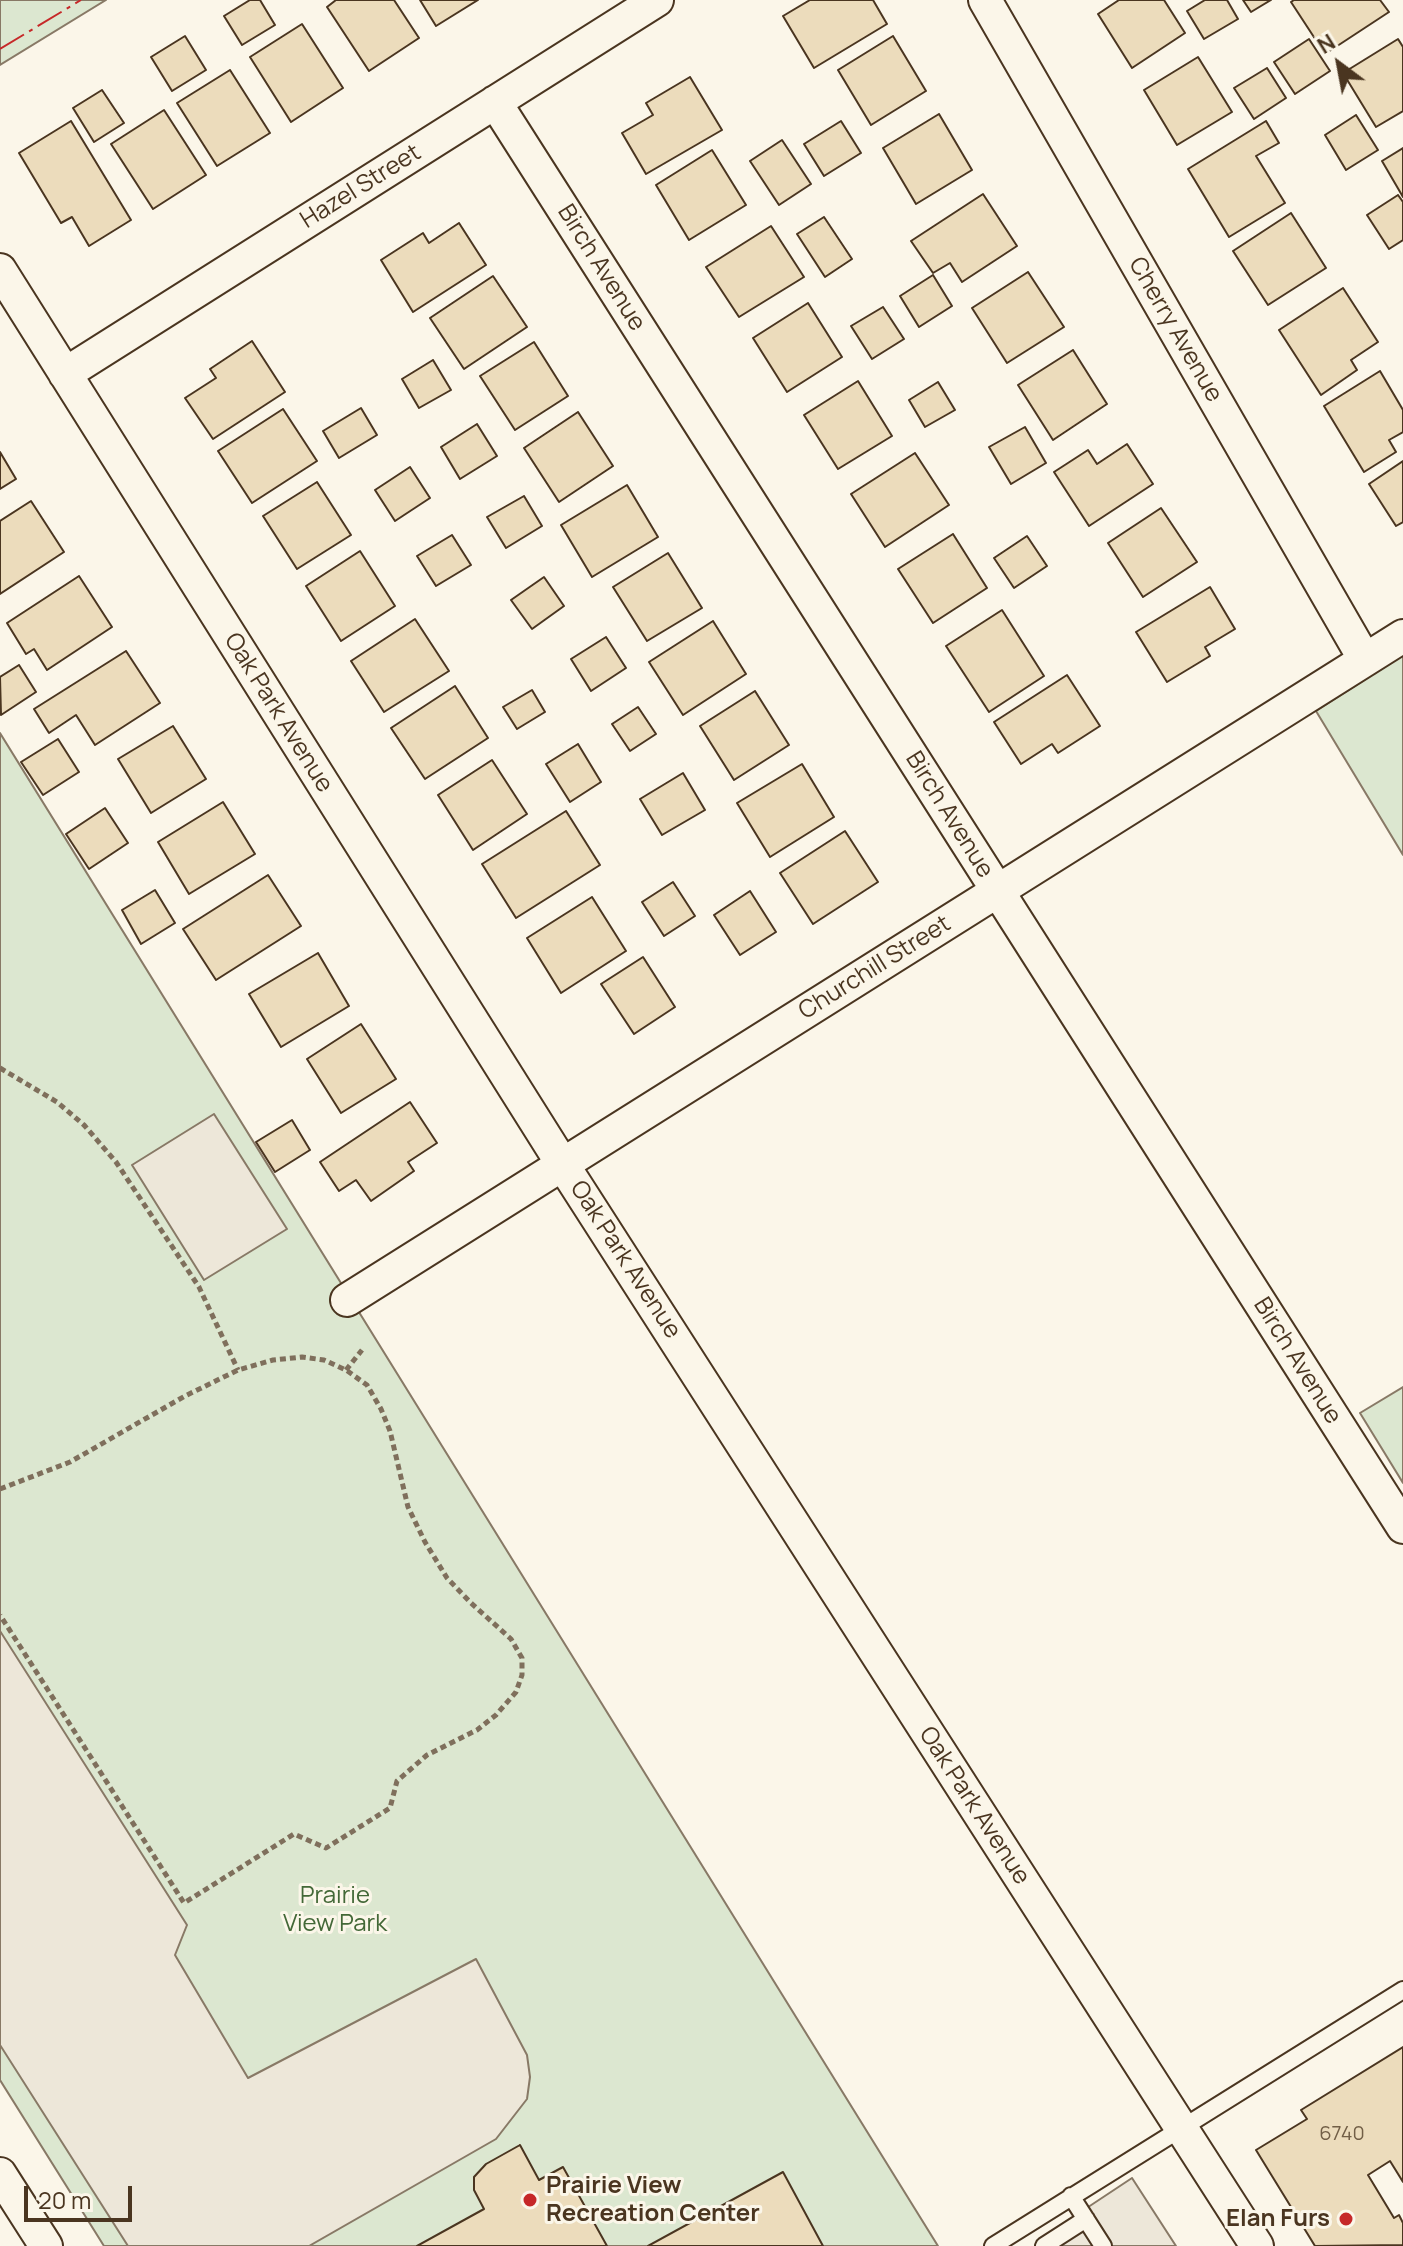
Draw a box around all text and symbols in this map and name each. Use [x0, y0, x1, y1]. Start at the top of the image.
north arrow [1299, 24, 1379, 104]
text: N [1312, 27, 1341, 61]
street label: Hazel Street [296, 139, 426, 235]
street label: Birch Avenue [551, 200, 651, 336]
street label: Cherry Avenue [1122, 253, 1228, 407]
street label: Oak Park Avenue [218, 628, 338, 798]
street label: Birch Avenue [899, 747, 999, 883]
street label: Churchill Street [794, 910, 956, 1026]
street label: Oak Park Avenue [563, 1176, 687, 1344]
street label: Birch Avenue [1247, 1293, 1347, 1429]
street label: Oak Park Avenue [912, 1722, 1036, 1890]
park label: Prairie View Park [283, 1882, 387, 1938]
house number: 6740 [1319, 2122, 1365, 2146]
scale bar [28, 2170, 136, 2220]
place label: Prairie View Recreation Center [546, 2172, 760, 2228]
text: 20 m [38, 2183, 91, 2216]
marker: Prairie View Recreation Center [521, 2191, 539, 2209]
place label: Elan Furs [1226, 2205, 1330, 2233]
marker: Elan Furs [1337, 2210, 1355, 2228]

